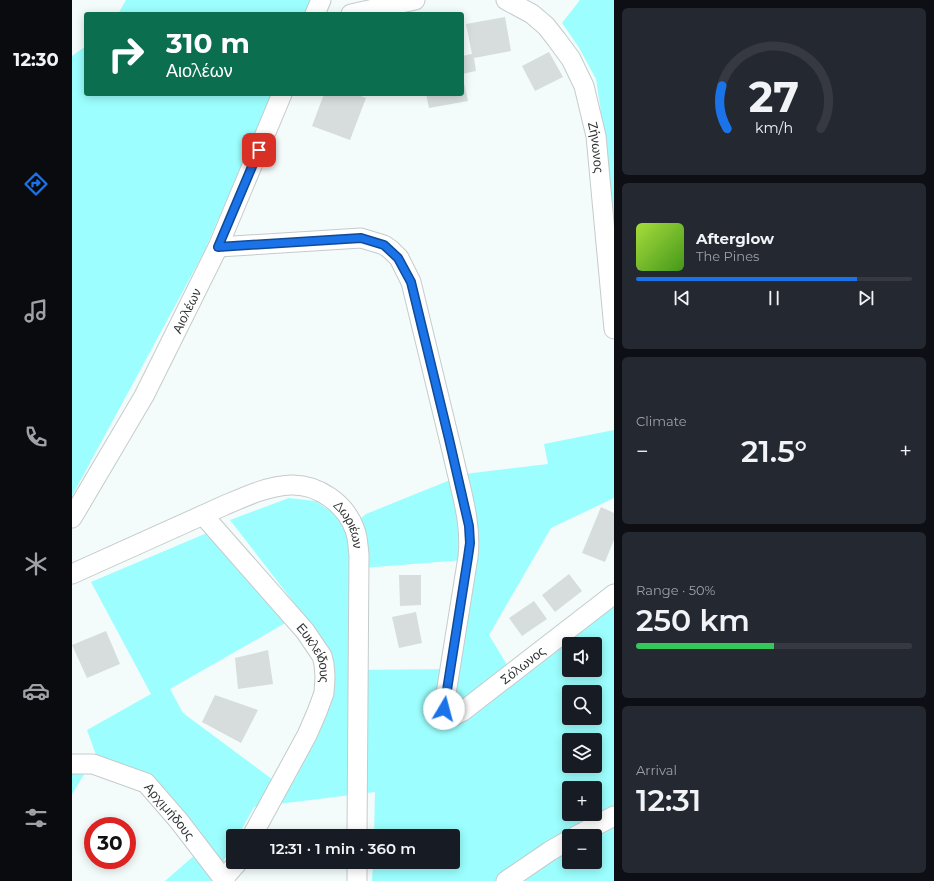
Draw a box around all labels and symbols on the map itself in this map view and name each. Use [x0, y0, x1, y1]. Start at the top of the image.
street label: Ζήνωνος [585, 120, 607, 174]
pin [242, 133, 276, 167]
street label: Αιολέων [169, 285, 204, 336]
street label: Δωριέων [331, 497, 366, 549]
street label: Ευκλείδους [293, 619, 333, 683]
street label: Σόλωνος [497, 642, 548, 687]
position arrow [423, 688, 465, 730]
street label: Αρχιμήδους [141, 779, 198, 843]
speed limit sign: 30 [84, 817, 136, 869]

